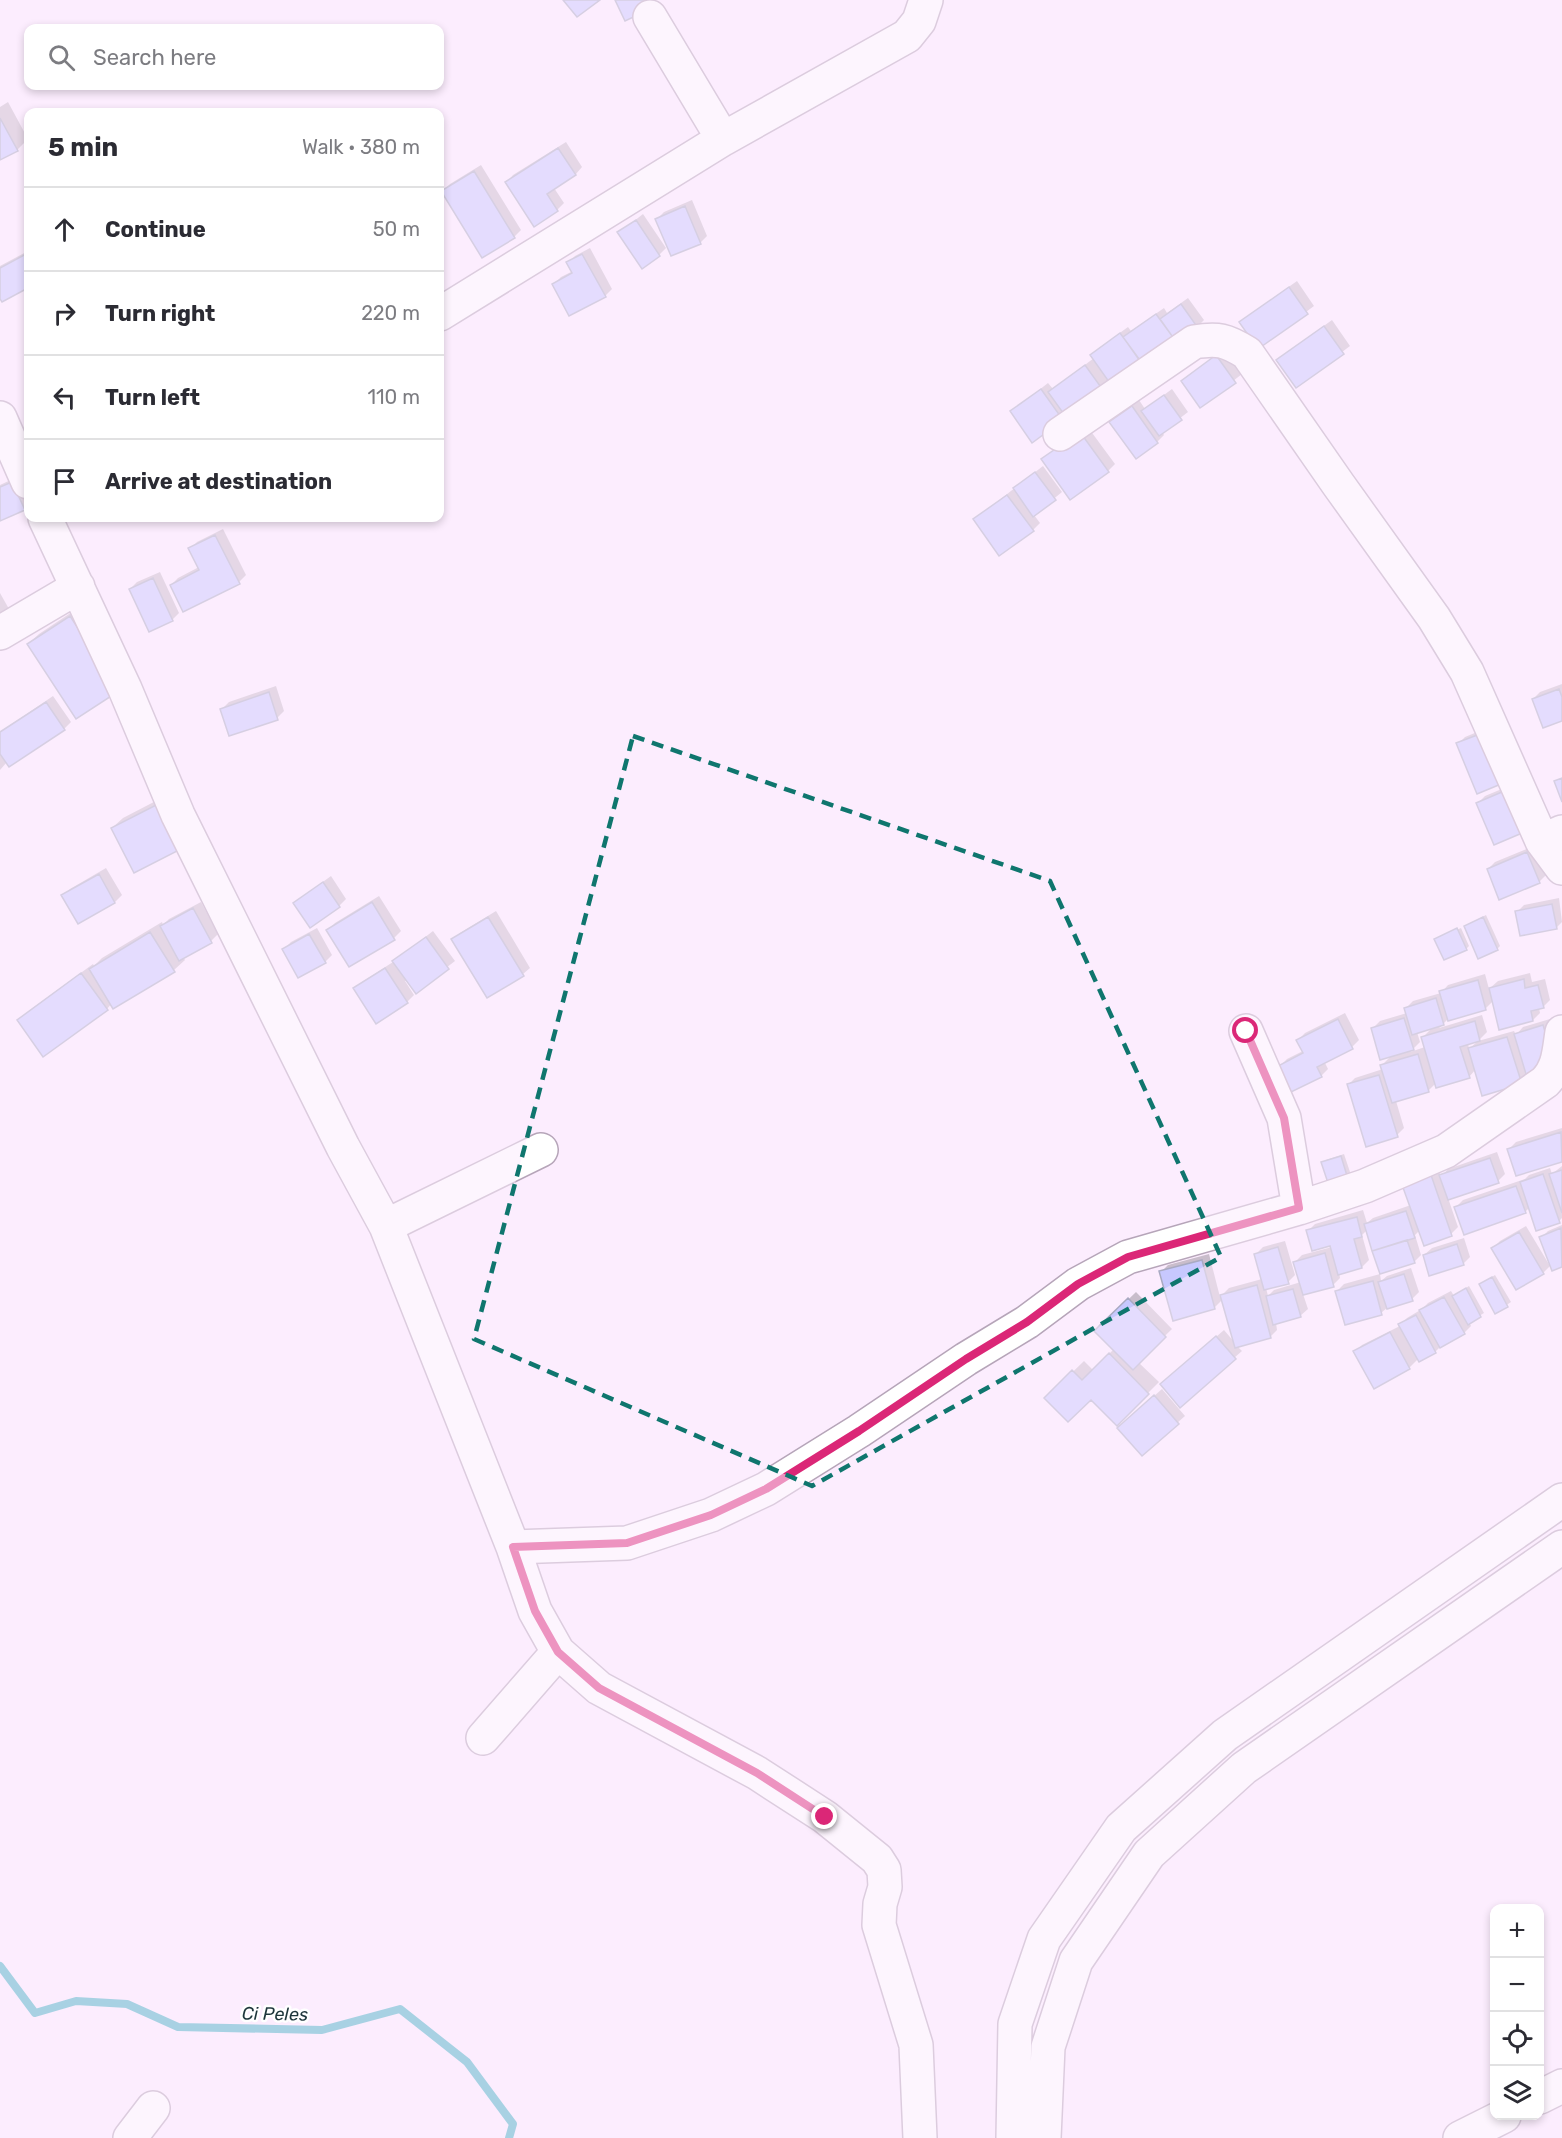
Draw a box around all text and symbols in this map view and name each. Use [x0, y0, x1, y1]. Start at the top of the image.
search box [24, 24, 444, 90]
icon: search [45, 41, 78, 74]
text: Search here [93, 44, 216, 71]
text: 5 min [48, 132, 118, 163]
text: Walk · 380 m [302, 135, 420, 159]
icon: ahead [48, 213, 81, 246]
text: Continue [105, 216, 206, 243]
text: 50 m [373, 217, 420, 241]
icon: right [48, 297, 81, 330]
text: Turn right [105, 300, 215, 327]
text: 220 m [361, 301, 420, 325]
icon: left [48, 381, 81, 414]
text: Turn left [105, 384, 200, 411]
text: 110 m [368, 385, 420, 409]
icon: arrive [48, 465, 81, 498]
text: Arrive at destination [105, 468, 332, 495]
route start [1232, 1017, 1258, 1043]
route end [811, 1803, 837, 1829]
map controls [1490, 1904, 1544, 2120]
button: + [1490, 1904, 1544, 1958]
button: − [1490, 1958, 1544, 2012]
water label: Ci Peles [242, 2002, 308, 2026]
button: locate [1490, 2012, 1544, 2066]
button: layers [1490, 2066, 1544, 2120]

